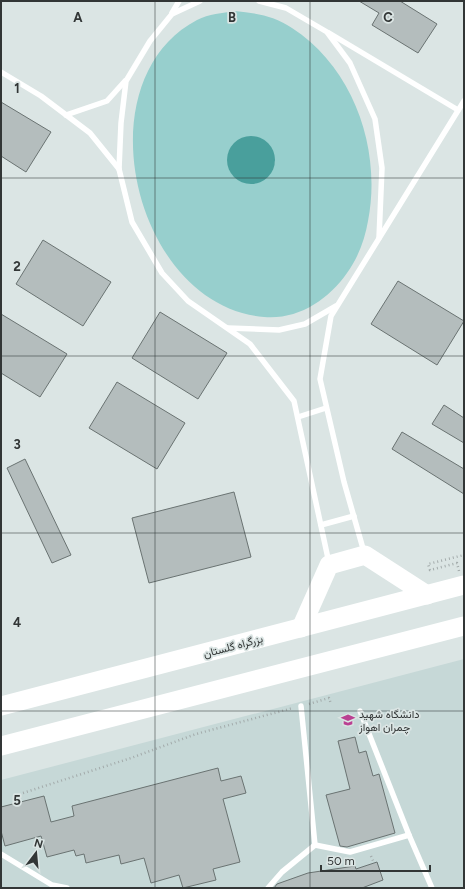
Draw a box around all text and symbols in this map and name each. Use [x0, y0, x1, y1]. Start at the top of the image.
text: A [73, 10, 83, 25]
text: B [228, 10, 236, 25]
text: C [383, 10, 393, 25]
text: 1 [14, 81, 20, 96]
text: 2 [13, 259, 21, 274]
text: 3 [13, 437, 21, 452]
text: 4 [13, 615, 21, 630]
street label: بزرگراه گلستان [202, 632, 264, 661]
place label: دانشگاه شهید چمران اهواز [358, 708, 420, 735]
school or university icon: دانشگاه شهید چمران اهواز [340, 712, 356, 728]
text: 5 [13, 793, 21, 808]
north arrow [16, 833, 56, 873]
text: N [33, 836, 45, 851]
scale bar [321, 847, 430, 873]
text: 50 m [327, 854, 355, 868]

